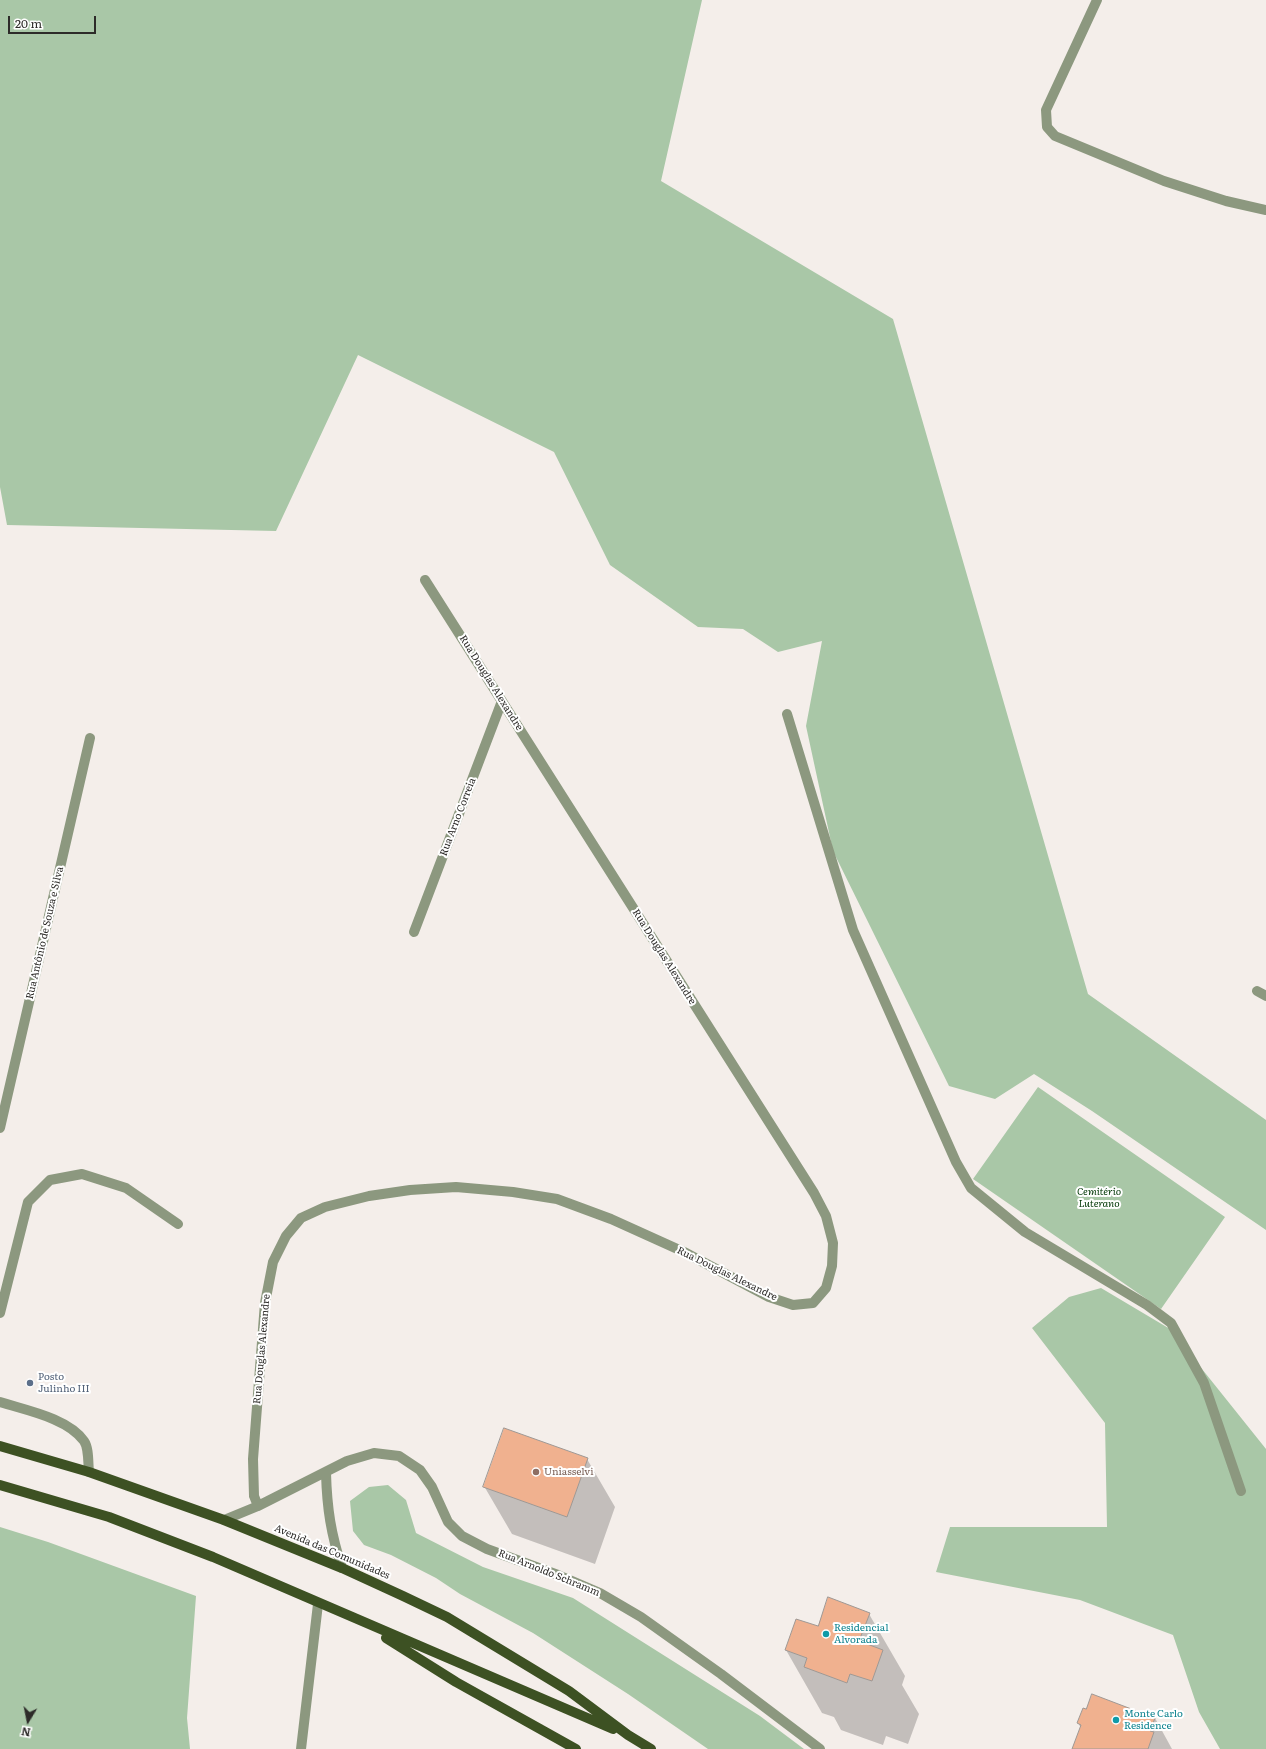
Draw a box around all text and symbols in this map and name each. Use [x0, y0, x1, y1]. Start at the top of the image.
scale bar [10, 8, 98, 34]
text: 20 m [15, 14, 42, 32]
street label: Rua Douglas Alexandre [457, 633, 525, 733]
street label: Rua Arno Correia [438, 776, 478, 858]
street label: Rua Antônio de Souza e Silva [24, 865, 66, 1001]
street label: Rua Douglas Alexandre [630, 907, 698, 1007]
park label: Cemitério Luterano [1077, 1186, 1121, 1210]
street label: Rua Douglas Alexandre [675, 1244, 779, 1304]
street label: Rua Douglas Alexandre [251, 1294, 273, 1404]
place label: Posto Julinho III [38, 1371, 90, 1394]
marker: Posto Julinho III [25, 1378, 35, 1388]
place label: Uniasselvi [544, 1466, 593, 1478]
marker: Uniasselvi [531, 1467, 541, 1477]
street label: Avenida das Comunidades [273, 1522, 391, 1582]
street label: Rua Arnoldo Schramm [496, 1547, 602, 1599]
place label: Residencial Alvorada [834, 1622, 889, 1646]
marker: Residencial Alvorada [821, 1629, 831, 1639]
north arrow [8, 1701, 48, 1741]
place label: Monte Carlo Residence [1124, 1708, 1183, 1732]
marker: Monte Carlo Residence [1111, 1715, 1121, 1725]
text: N [20, 1724, 32, 1741]

